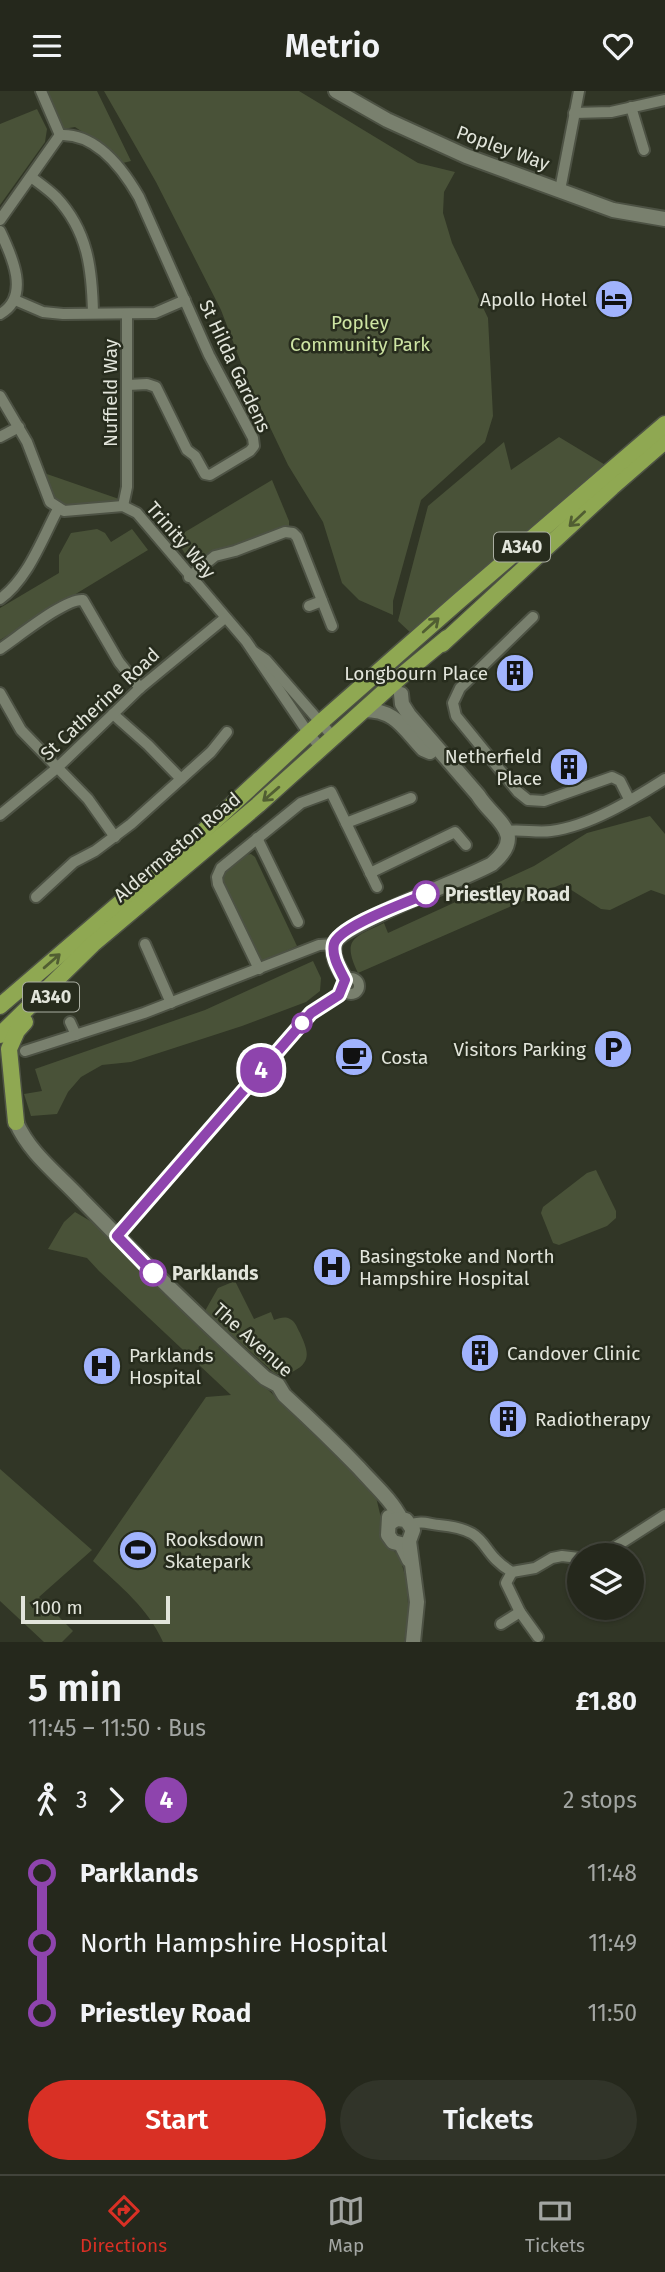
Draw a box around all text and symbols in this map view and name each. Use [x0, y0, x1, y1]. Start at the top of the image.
icon: menu [28, 27, 66, 65]
text: Metrio [285, 27, 380, 65]
icon: heart [599, 27, 637, 65]
street label: Popley Way [453, 121, 553, 176]
hotel icon: Apollo Hotel [593, 278, 635, 320]
place label: Apollo Hotel [480, 288, 587, 311]
street label: St Hilda Gardens [194, 296, 276, 436]
park label: Popley Community Park [290, 311, 430, 356]
street label: Nuffield Way [99, 338, 122, 447]
street label: Trinity Way [141, 497, 221, 584]
one-way arrow [569, 510, 586, 527]
road number: A340 [494, 533, 550, 561]
one-way arrow [422, 618, 440, 634]
street label: St Catherine Road [36, 643, 164, 765]
building icon: Longbourn Place [494, 652, 536, 694]
place label: Longbourn Place [344, 662, 488, 685]
place label: Netherfield Place [445, 745, 542, 790]
building icon: Netherfield Place [548, 746, 590, 788]
one-way arrow [262, 786, 280, 802]
street label: Aldermaston Road [109, 787, 245, 907]
marker: Priestley Road [413, 881, 439, 907]
place label: Priestley Road [445, 883, 570, 906]
one-way arrow [42, 953, 60, 969]
road number: A340 [23, 982, 79, 1011]
unlabelled marker [292, 1013, 312, 1033]
parking icon: Visitors Parking [592, 1028, 634, 1070]
cafe icon: Costa [333, 1036, 375, 1078]
place label: Visitors Parking [453, 1038, 586, 1061]
place label: Costa [381, 1046, 428, 1069]
line badge: 4 [238, 1047, 284, 1093]
text: 4 [254, 1056, 268, 1084]
place label: Basingstoke and North Hampshire Hospital [359, 1245, 555, 1290]
hospital icon: Basingstoke and North Hampshire Hospital [311, 1246, 353, 1288]
marker: Parklands [140, 1260, 166, 1286]
place label: Parklands [172, 1262, 258, 1285]
street label: The Avenue [208, 1298, 298, 1382]
building icon: Candover Clinic [459, 1332, 501, 1374]
place label: Candover Clinic [507, 1342, 640, 1365]
place label: Parklands Hospital [129, 1344, 214, 1389]
hospital icon: Parklands Hospital [81, 1345, 123, 1387]
building icon: Radiotherapy [487, 1398, 529, 1440]
place label: Radiotherapy [535, 1408, 651, 1431]
place label: Rooksdown Skatepark [165, 1528, 264, 1573]
sports icon: Rooksdown Skatepark [117, 1529, 159, 1571]
map controls [567, 1543, 644, 1620]
button: layers [567, 1543, 644, 1620]
scale bar [21, 1593, 170, 1625]
text: 100 m [32, 1596, 83, 1619]
text: 5 min [28, 1665, 122, 1711]
text: £1.80 [575, 1686, 637, 1717]
text: 11:45 – 11:50 · Bus [28, 1714, 206, 1742]
icon: walk [28, 1781, 66, 1819]
icon: forward [97, 1781, 135, 1819]
text: 3 [76, 1786, 87, 1814]
text: 4 [159, 1786, 173, 1814]
text: 2 stops [563, 1786, 637, 1814]
text: Parklands [80, 1858, 198, 1889]
text: 11:48 [587, 1859, 637, 1887]
text: North Hampshire Hospital [80, 1928, 388, 1959]
text: 11:49 [588, 1929, 637, 1957]
text: Priestley Road [80, 1998, 251, 2029]
text: 11:50 [587, 1999, 637, 2027]
button: Start [28, 2080, 326, 2160]
button: Tickets [340, 2080, 637, 2160]
tab: Directions [80, 2192, 167, 2257]
tab: Map [327, 2192, 365, 2257]
tab: Tickets [525, 2192, 585, 2257]

